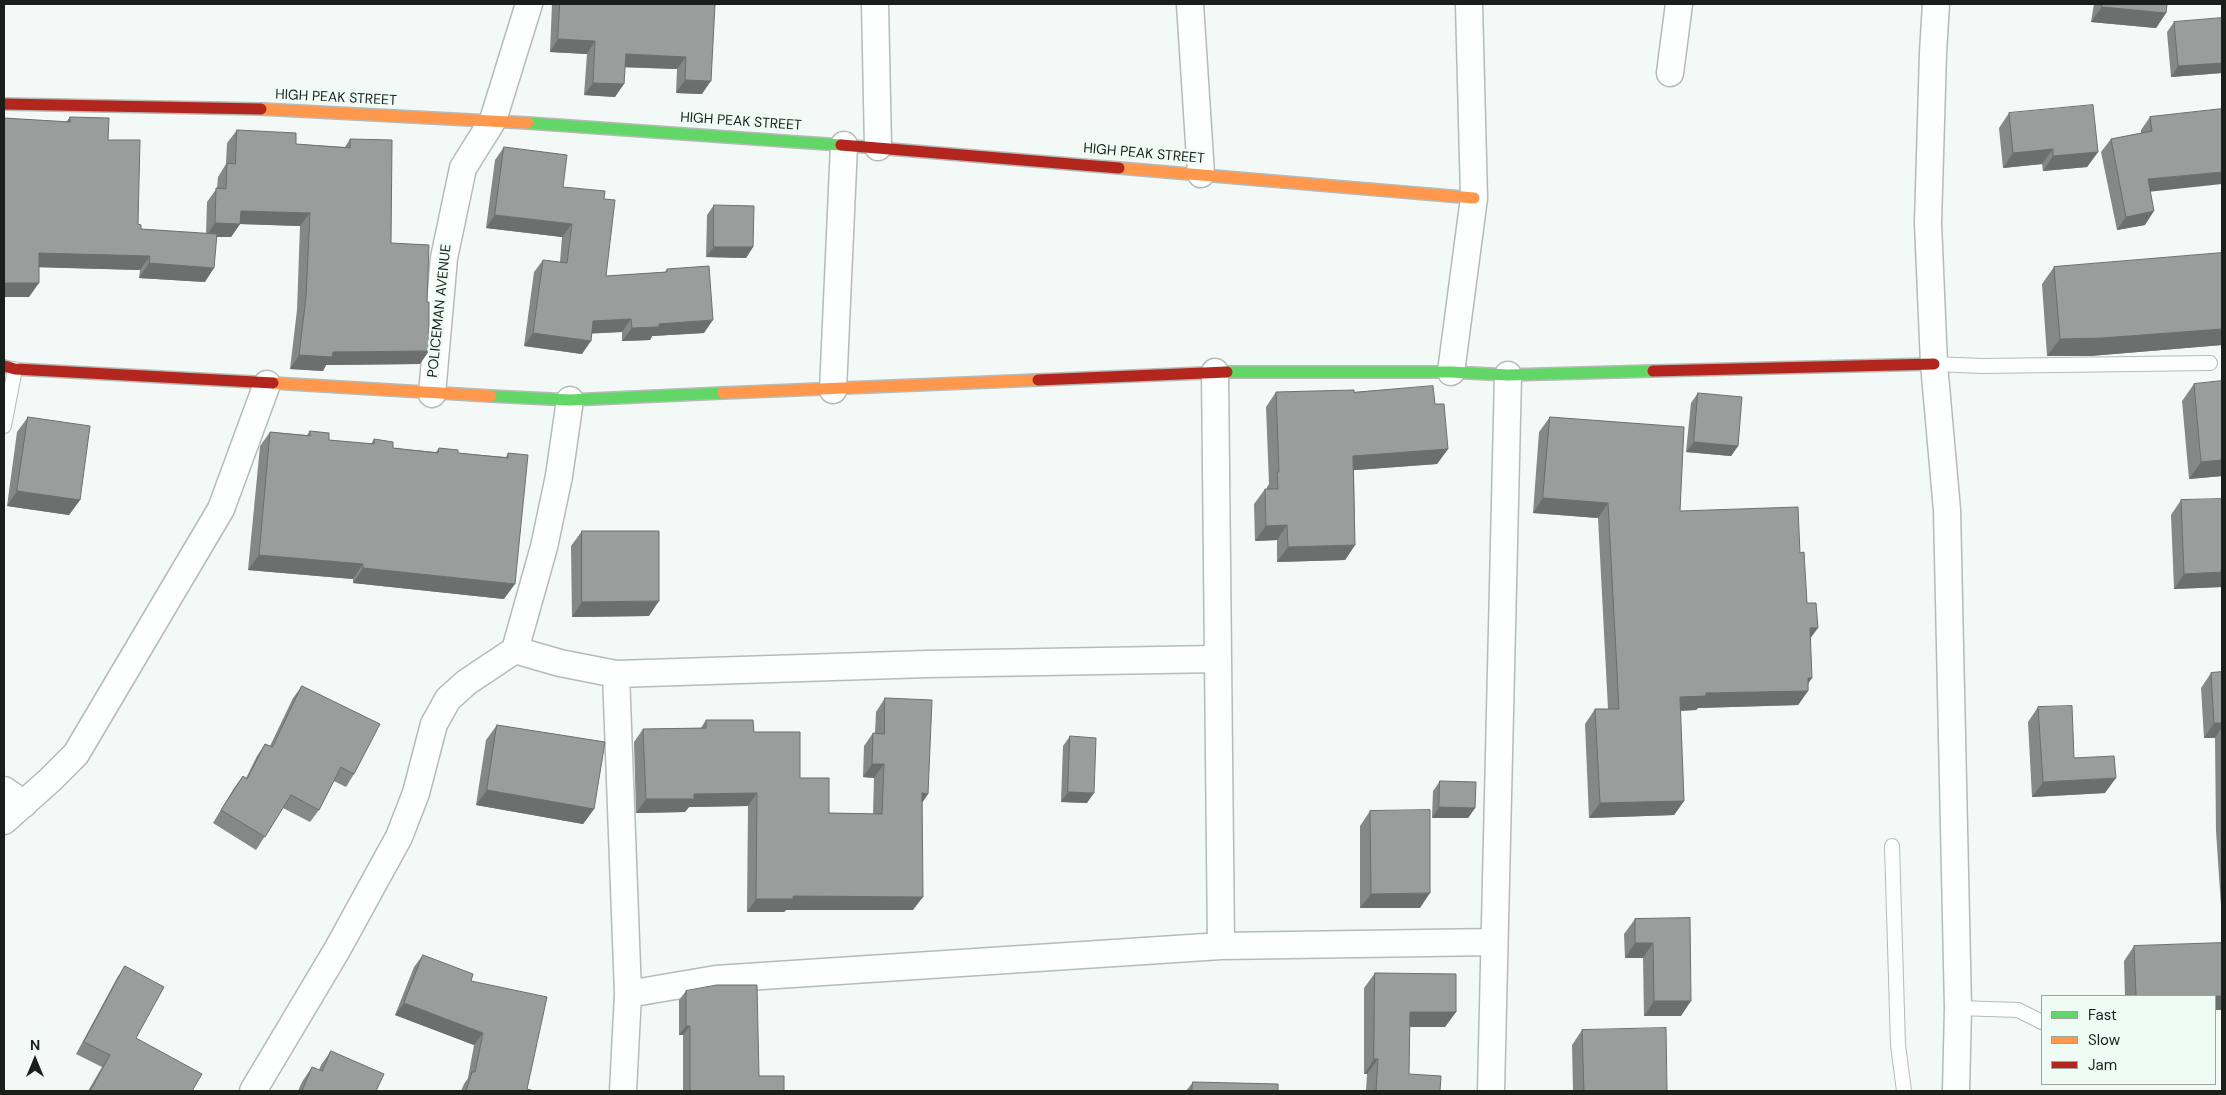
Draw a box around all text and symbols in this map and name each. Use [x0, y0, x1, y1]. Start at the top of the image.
street label: HIGH PEAK STREET [275, 86, 397, 110]
street label: HIGH PEAK STREET [680, 109, 802, 135]
street label: HIGH PEAK STREET [1083, 140, 1205, 168]
street label: POLICEMAN AVENUE [425, 243, 455, 379]
legend [2041, 995, 2216, 1085]
text: Fast [2088, 1005, 2117, 1025]
text: Slow [2088, 1030, 2120, 1050]
north arrow [10, 1035, 60, 1085]
text: N [30, 1036, 40, 1054]
text: Jam [2088, 1055, 2117, 1075]

